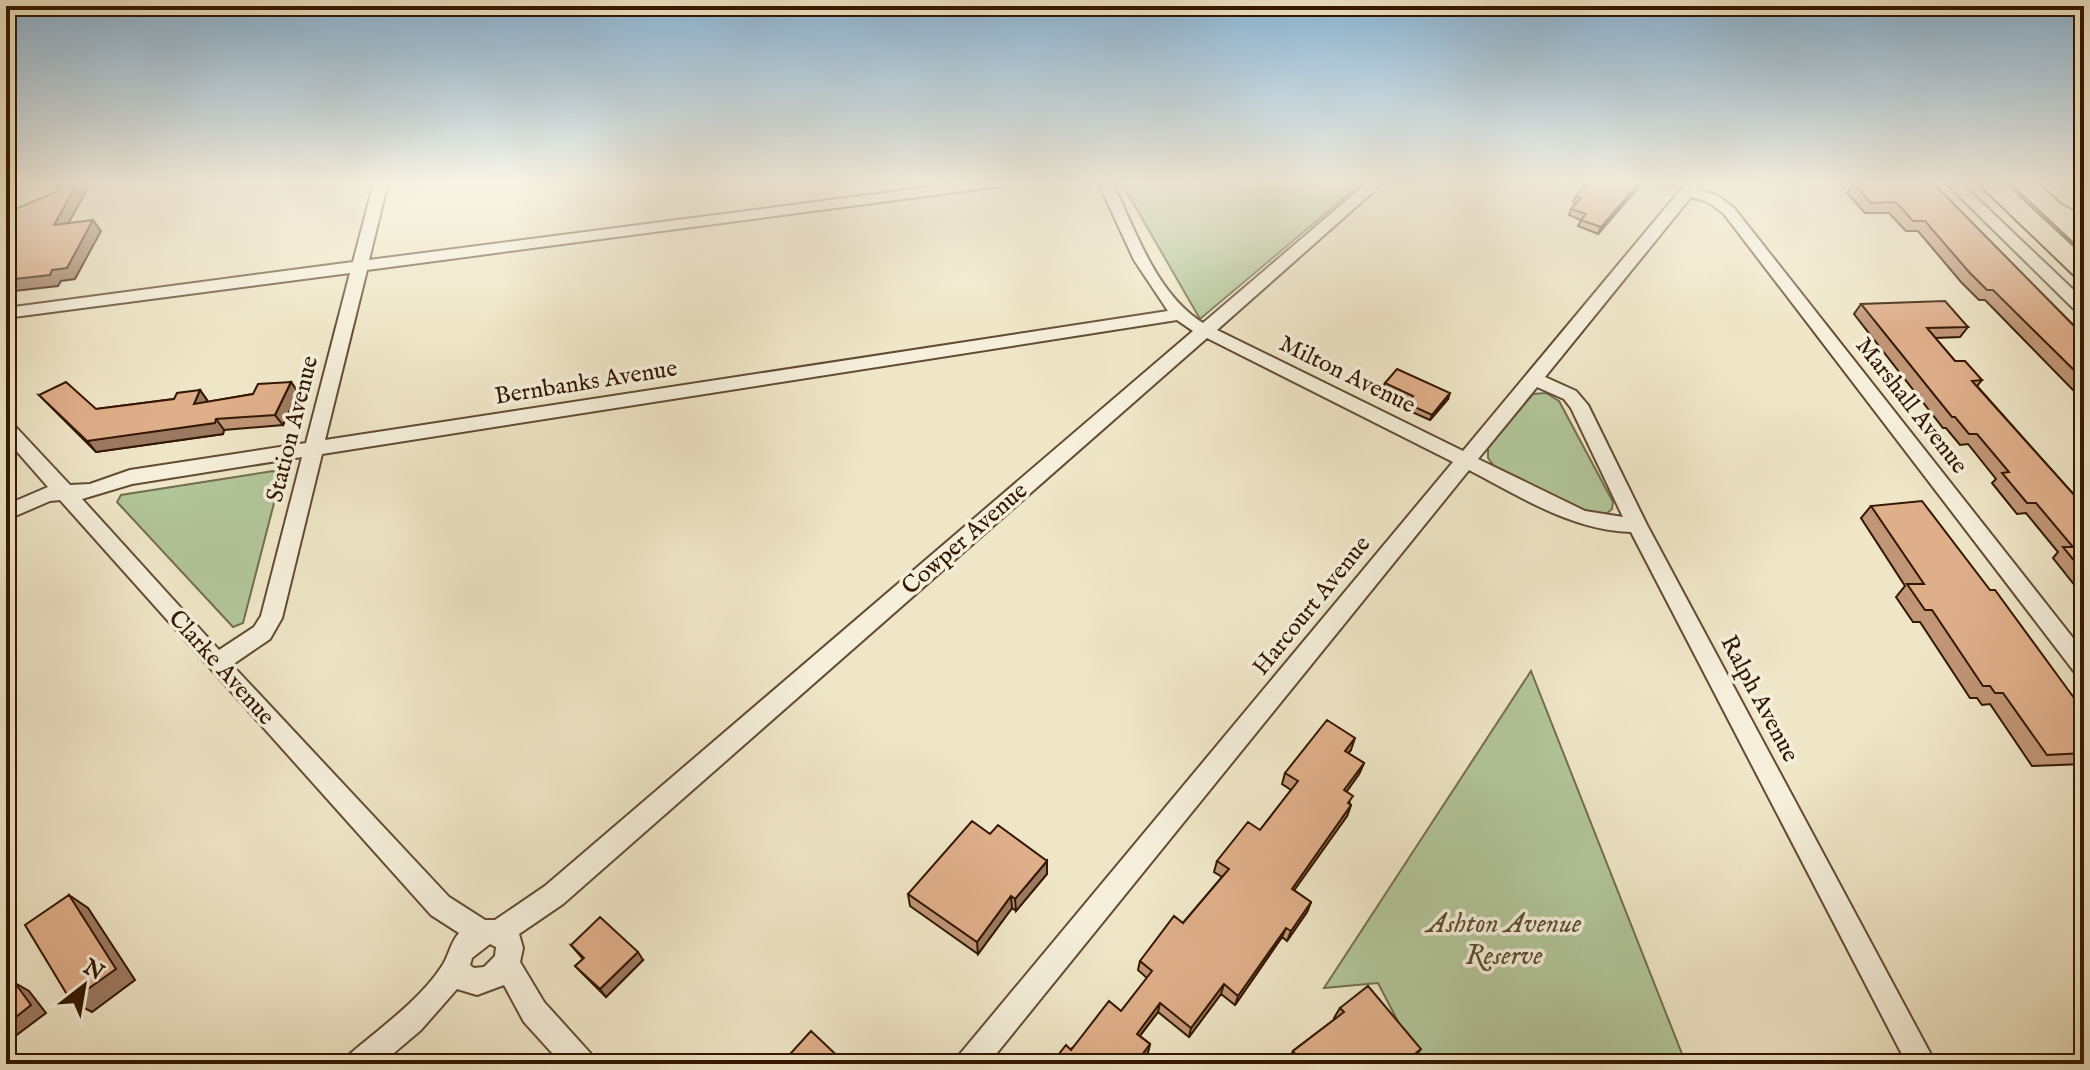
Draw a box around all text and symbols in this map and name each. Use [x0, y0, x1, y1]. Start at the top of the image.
street label: Milton Avenue [1274, 329, 1420, 421]
street label: Marshall Avenue [1848, 331, 1974, 481]
street label: Station Avenue [260, 353, 326, 505]
street label: Bernbanks Avenue [493, 353, 679, 413]
street label: Cowper Avenue [896, 476, 1034, 602]
street label: Harcourt Avenue [1246, 530, 1378, 682]
street label: Clarke Avenue [161, 604, 281, 732]
street label: Ralph Avenue [1713, 630, 1805, 768]
park label: Ashton Avenue Reserve [1424, 907, 1582, 974]
north arrow [44, 946, 124, 1026]
text: N [77, 953, 109, 987]

